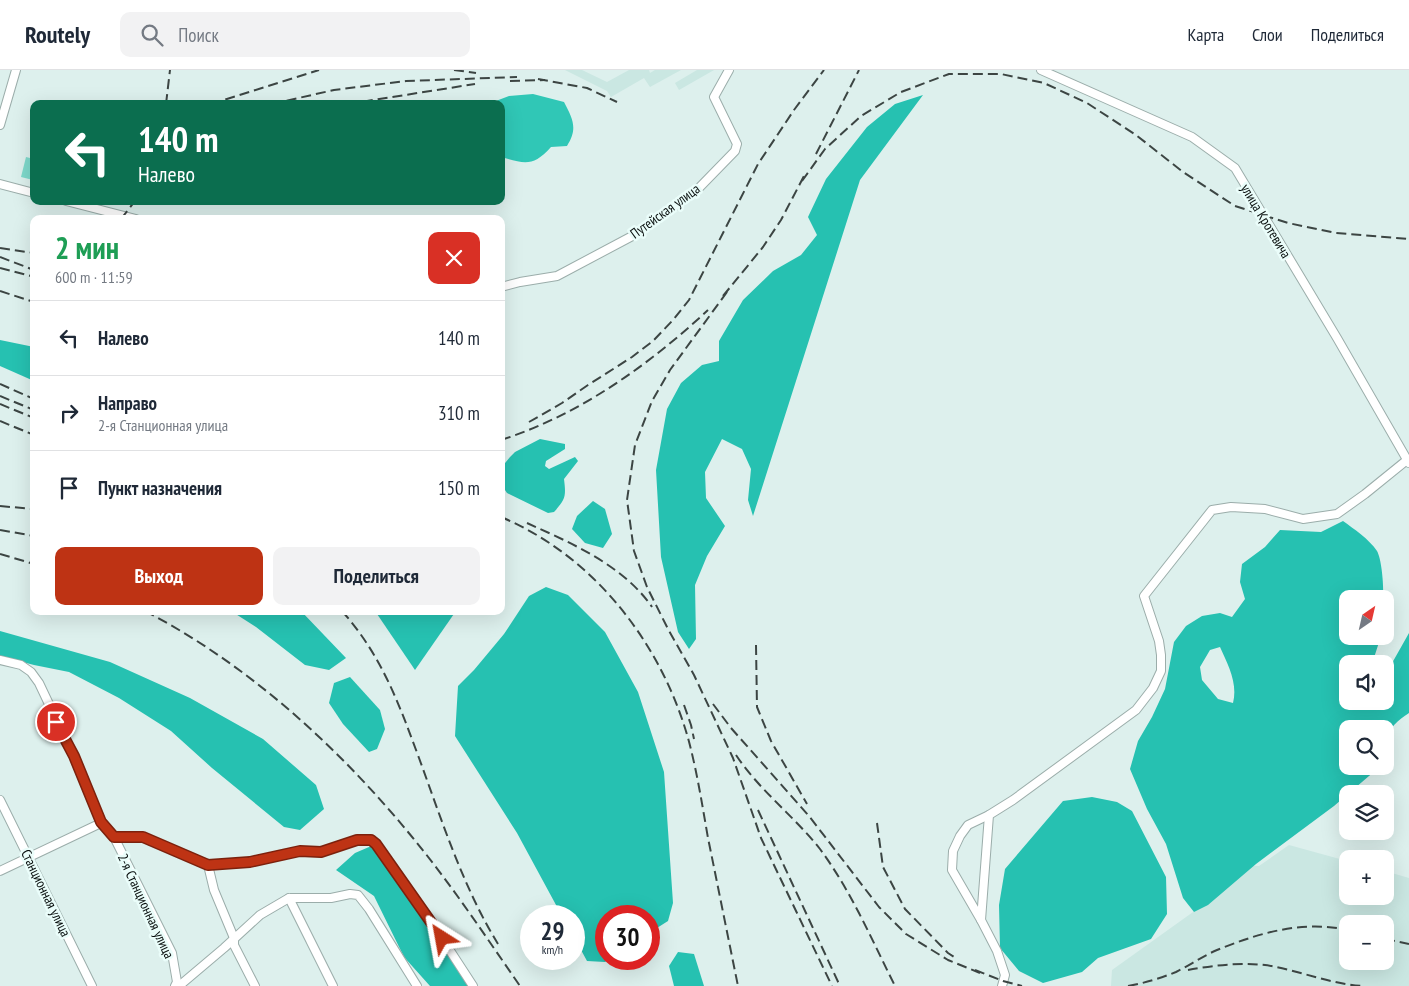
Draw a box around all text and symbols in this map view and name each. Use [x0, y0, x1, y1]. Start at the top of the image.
search box [120, 12, 470, 57]
text: Routely [25, 19, 90, 50]
icon: search [138, 21, 166, 49]
text: Поиск [178, 23, 219, 47]
text: Карта [1187, 23, 1224, 46]
text: Слои [1252, 23, 1283, 46]
text: Поделиться [1311, 23, 1384, 46]
text: 140 m [138, 116, 219, 162]
icon: left [55, 120, 120, 185]
text: Налево [138, 160, 195, 188]
street label: Путейская улица [627, 180, 703, 242]
street label: улица Кротевича [1237, 181, 1295, 261]
text: 2 мин [55, 228, 119, 267]
button: close [428, 232, 480, 284]
text: 600 m · 11:59 [55, 267, 133, 287]
icon: left [55, 324, 83, 352]
text: Налево [98, 326, 149, 350]
text: 140 m [438, 326, 480, 350]
text: Направо [98, 391, 157, 415]
icon: right [55, 399, 83, 427]
text: 310 m [438, 401, 480, 425]
text: 2-я Станционная улица [98, 415, 228, 435]
icon: arrive [55, 474, 83, 502]
text: Пункт назначения [98, 476, 222, 500]
text: 150 m [438, 476, 480, 500]
button: Выход [55, 547, 263, 605]
button: Поделиться [273, 547, 480, 605]
north arrow [1339, 590, 1394, 645]
map controls [1339, 590, 1394, 970]
button: sound [1339, 655, 1394, 710]
pin [35, 701, 77, 743]
icon: arrive [42, 708, 70, 736]
button: search [1339, 720, 1394, 775]
button: layers [1339, 785, 1394, 840]
street label: Станционная улица [17, 846, 75, 940]
button: + [1339, 850, 1394, 905]
street label: 2-я Станционная улица [114, 851, 178, 961]
speed limit sign: 30 [595, 905, 660, 970]
position arrow [415, 911, 467, 963]
text: 29 [541, 915, 564, 947]
button: − [1339, 915, 1394, 970]
text: km/h [542, 942, 563, 957]

